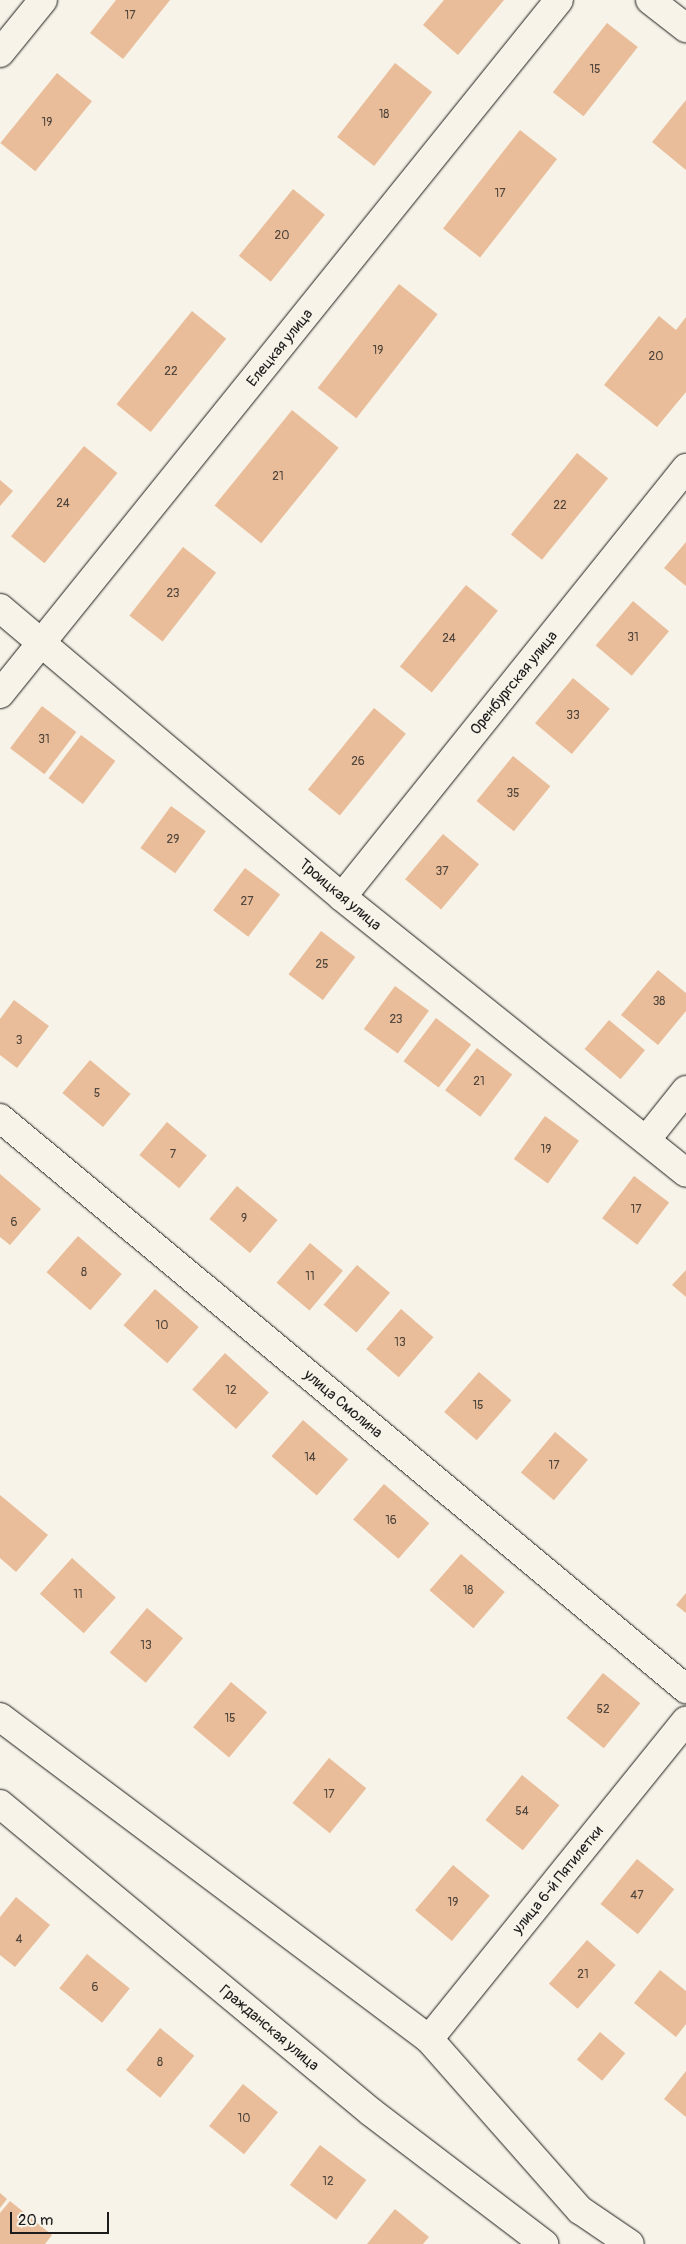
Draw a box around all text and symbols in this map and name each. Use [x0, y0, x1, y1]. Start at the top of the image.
house number: 17 [124, 9, 136, 23]
house number: 15 [589, 63, 601, 77]
house number: 18 [379, 108, 389, 122]
house number: 19 [42, 116, 52, 130]
house number: 17 [494, 187, 506, 201]
house number: 20 [275, 229, 289, 243]
street label: Елецкая улица [243, 305, 317, 391]
house number: 19 [373, 344, 383, 358]
house number: 20 [649, 350, 663, 364]
house number: 22 [164, 365, 178, 379]
house number: 21 [272, 470, 284, 484]
house number: 24 [56, 497, 70, 511]
house number: 22 [553, 499, 567, 513]
house number: 23 [166, 587, 180, 601]
street label: Оренбургская улица [467, 627, 561, 739]
house number: 31 [627, 631, 639, 645]
house number: 24 [442, 632, 456, 646]
house number: 33 [566, 709, 580, 723]
house number: 31 [38, 733, 50, 747]
house number: 26 [351, 755, 365, 769]
house number: 35 [506, 787, 520, 801]
house number: 29 [167, 833, 179, 847]
street label: Троицкая улица [295, 855, 385, 935]
house number: 37 [435, 865, 449, 879]
house number: 27 [240, 895, 254, 909]
house number: 25 [315, 958, 329, 972]
house number: 38 [653, 995, 665, 1009]
house number: 23 [389, 1013, 403, 1027]
house number: 3 [16, 1034, 22, 1048]
house number: 21 [473, 1075, 485, 1089]
house number: 5 [94, 1087, 100, 1101]
house number: 19 [541, 1143, 551, 1157]
house number: 7 [170, 1148, 176, 1162]
house number: 17 [630, 1203, 642, 1217]
house number: 9 [241, 1212, 247, 1226]
house number: 6 [11, 1216, 17, 1230]
house number: 8 [81, 1266, 87, 1280]
house number: 11 [305, 1270, 315, 1284]
house number: 10 [156, 1319, 168, 1333]
house number: 13 [394, 1336, 406, 1350]
street label: улица Смолина [300, 1366, 386, 1442]
house number: 12 [225, 1384, 237, 1398]
house number: 15 [472, 1399, 484, 1413]
house number: 14 [304, 1451, 316, 1465]
house number: 17 [548, 1459, 560, 1473]
house number: 16 [385, 1514, 397, 1528]
house number: 18 [463, 1584, 473, 1598]
house number: 11 [73, 1588, 83, 1602]
house number: 13 [140, 1639, 152, 1653]
house number: 52 [596, 1703, 610, 1717]
house number: 15 [224, 1712, 236, 1726]
house number: 17 [323, 1788, 335, 1802]
house number: 54 [515, 1805, 529, 1819]
street label: улица 6-й Пятилетки [509, 1822, 607, 1938]
house number: 47 [630, 1889, 644, 1903]
house number: 19 [448, 1896, 458, 1910]
house number: 4 [16, 1933, 22, 1947]
house number: 21 [577, 1968, 589, 1982]
house number: 6 [92, 1981, 98, 1995]
street label: Гражданская улица [216, 1981, 322, 2075]
house number: 8 [157, 2056, 163, 2070]
house number: 10 [238, 2112, 250, 2126]
house number: 12 [322, 2175, 334, 2189]
scale bar [12, 2202, 111, 2234]
text: 20 m [18, 2211, 53, 2230]

